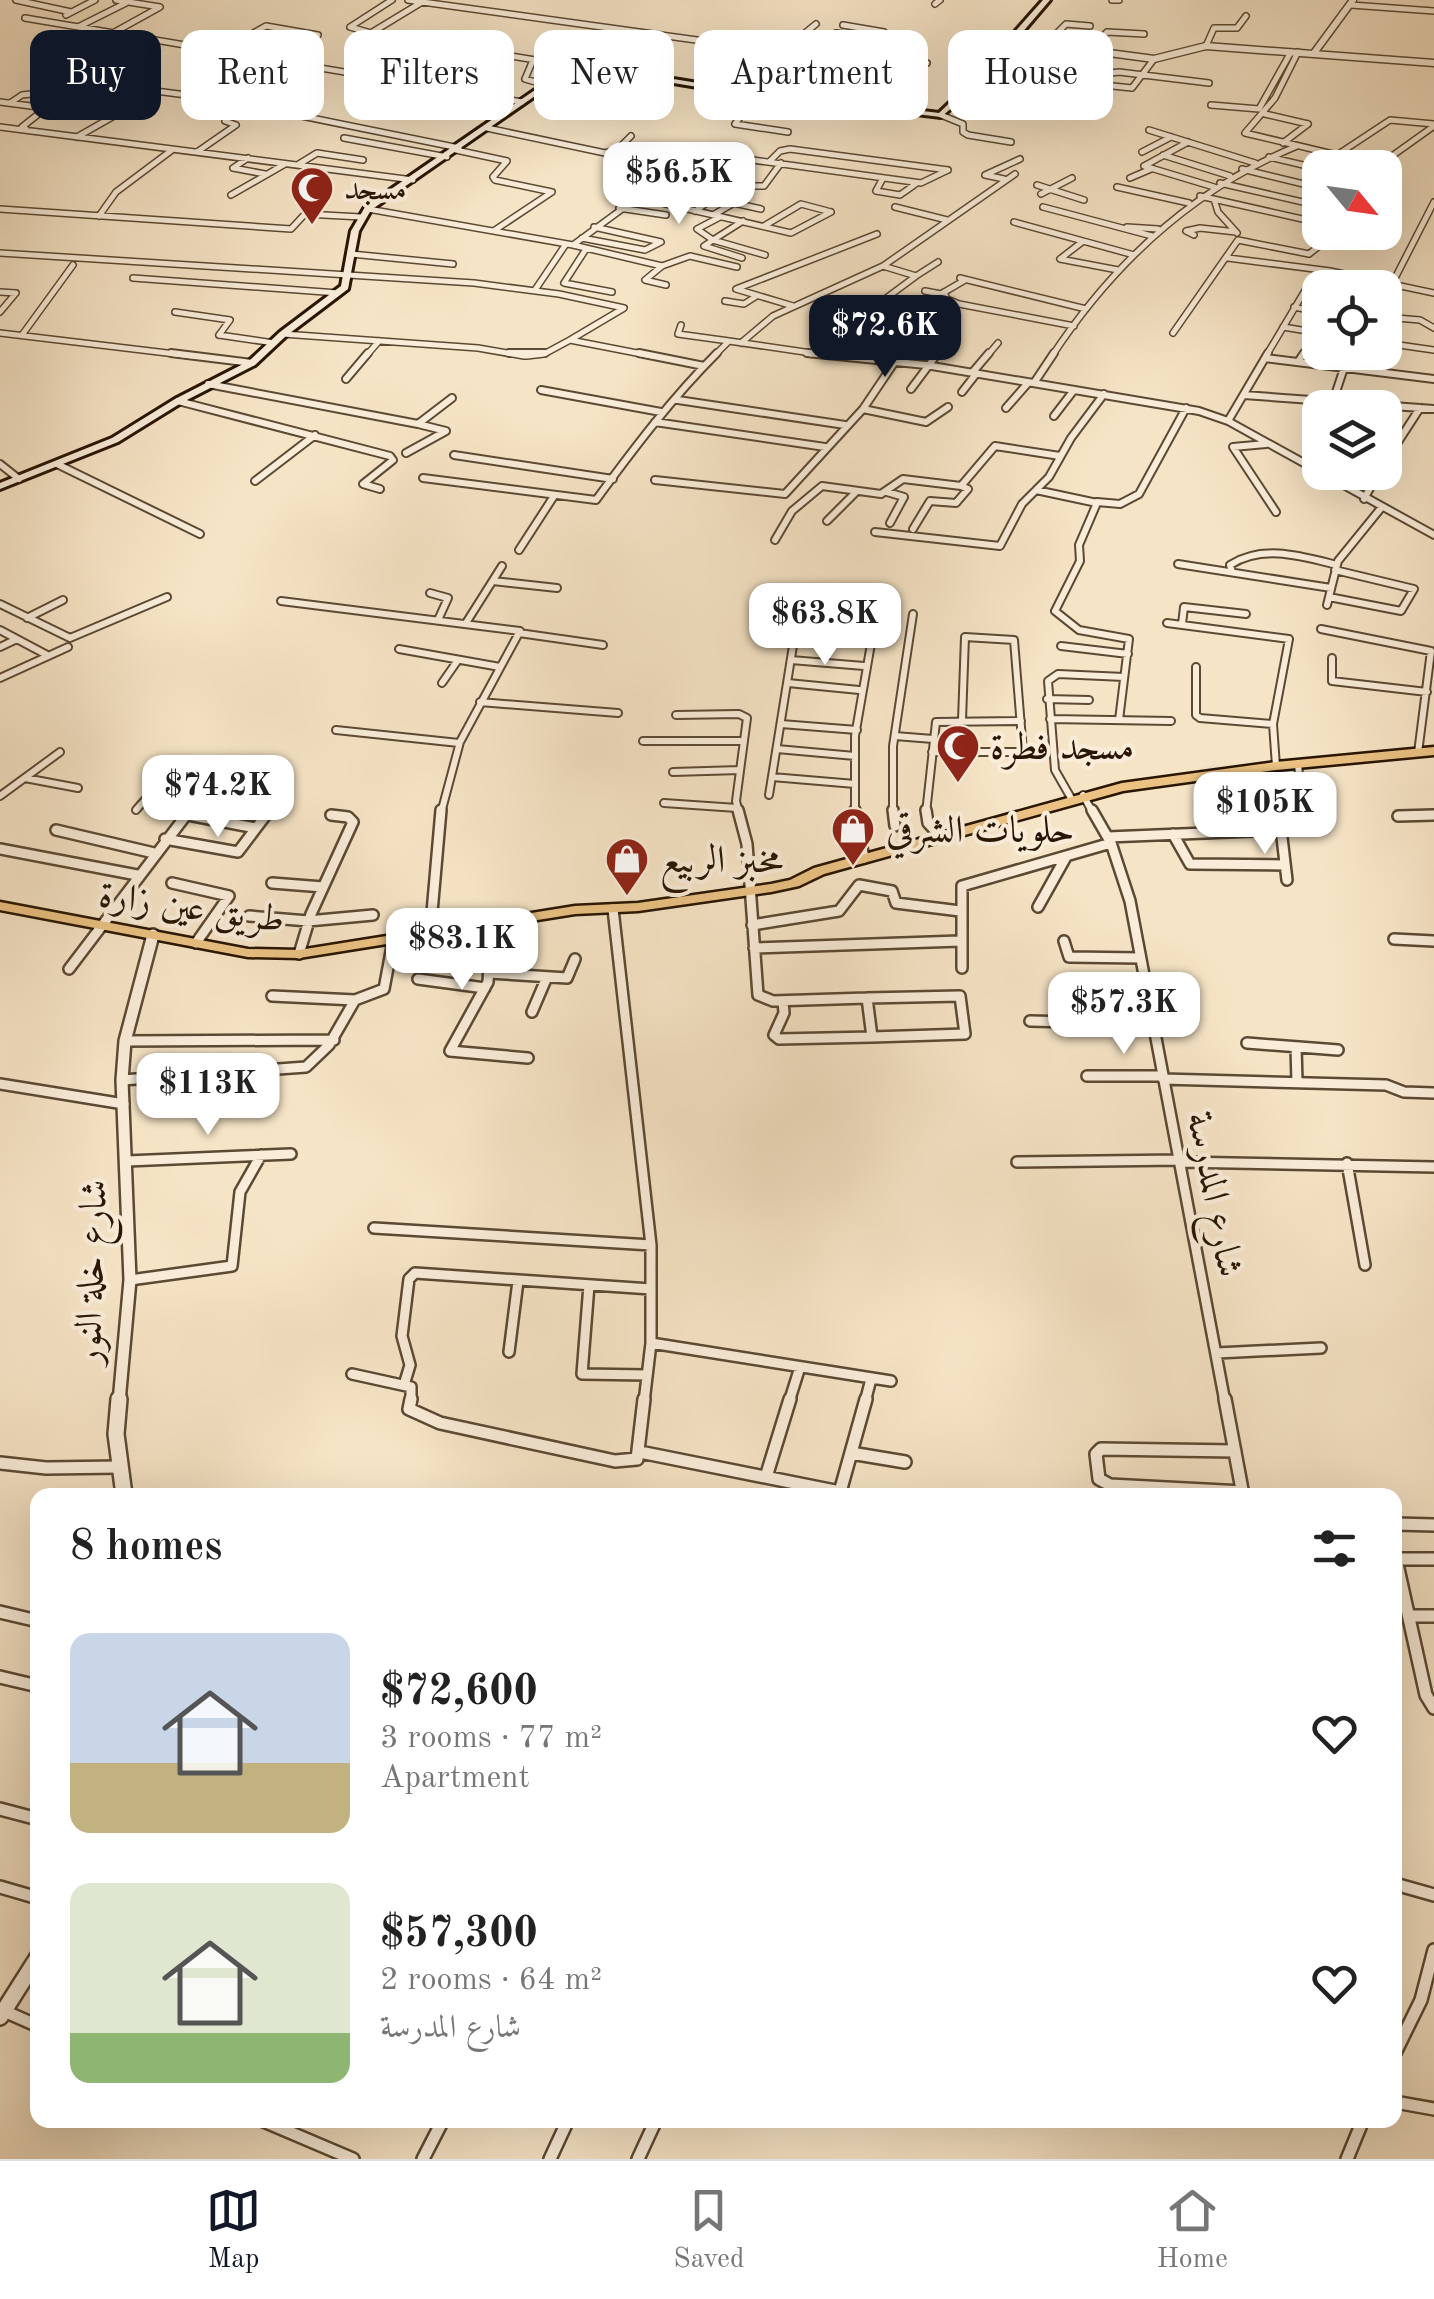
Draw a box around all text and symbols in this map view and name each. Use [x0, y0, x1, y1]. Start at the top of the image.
chip: Buy [30, 30, 161, 120]
chip: Rent [181, 30, 324, 120]
chip: Filters [344, 30, 514, 120]
chip: New [534, 30, 674, 120]
chip: Apartment [694, 30, 928, 120]
chip: House [948, 30, 1113, 120]
pin: $56.5K [598, 142, 760, 227]
north arrow [1302, 150, 1402, 250]
map controls [1302, 150, 1402, 490]
text: $56.5K [625, 158, 733, 190]
mosque icon: مسجد [289, 165, 335, 226]
place label: مسجد [344, 175, 407, 207]
button: locate [1302, 270, 1402, 370]
pin: $72.6K [804, 295, 966, 380]
text: $72.6K [831, 311, 939, 343]
button: layers [1302, 390, 1402, 490]
pin: $63.8K [744, 583, 906, 668]
text: $63.8K [771, 599, 879, 631]
mosque icon: مسجد فطرة [935, 723, 981, 784]
place label: مسجد فطرة [990, 730, 1134, 770]
pin: $74.2K [137, 755, 299, 840]
text: $74.2K [164, 771, 272, 803]
pin: $105K [1195, 772, 1335, 857]
text: $105K [1216, 788, 1314, 820]
shop icon: حلويات الشرقي [830, 806, 876, 867]
place label: حلويات الشرقي [886, 812, 1075, 860]
shop icon: مخبز الربيع [604, 836, 650, 897]
place label: مخبز الربيع [660, 842, 783, 893]
street label: طريق عين زارة [96, 877, 287, 943]
pin: $83.1K [381, 908, 543, 993]
text: $83.1K [408, 924, 516, 956]
pin: $57.3K [1043, 972, 1205, 1057]
text: $57.3K [1070, 988, 1178, 1020]
pin: $113K [138, 1053, 278, 1138]
text: $113K [159, 1069, 257, 1101]
street label: شارع المدرسة [1170, 1109, 1248, 1282]
street label: شارع خلة النور [71, 1179, 124, 1370]
icon: filters [1307, 1521, 1362, 1576]
text: 8 homes [70, 1527, 222, 1569]
text: $72,600 [380, 1672, 538, 1714]
icon: home [150, 1673, 270, 1793]
icon: heart [1307, 1706, 1362, 1761]
text: 3 rooms · 77 m² [380, 1723, 602, 1755]
text: Apartment [380, 1763, 530, 1795]
text: $57,300 [380, 1914, 538, 1956]
icon: home [150, 1923, 270, 2043]
icon: heart [1307, 1956, 1362, 2011]
text: 2 rooms · 64 m² [380, 1965, 602, 1997]
text: شارع المدرسة [380, 2013, 521, 2045]
tab: Map [206, 2183, 261, 2278]
tab: Saved [673, 2183, 745, 2278]
tab: Home [1157, 2183, 1228, 2278]

